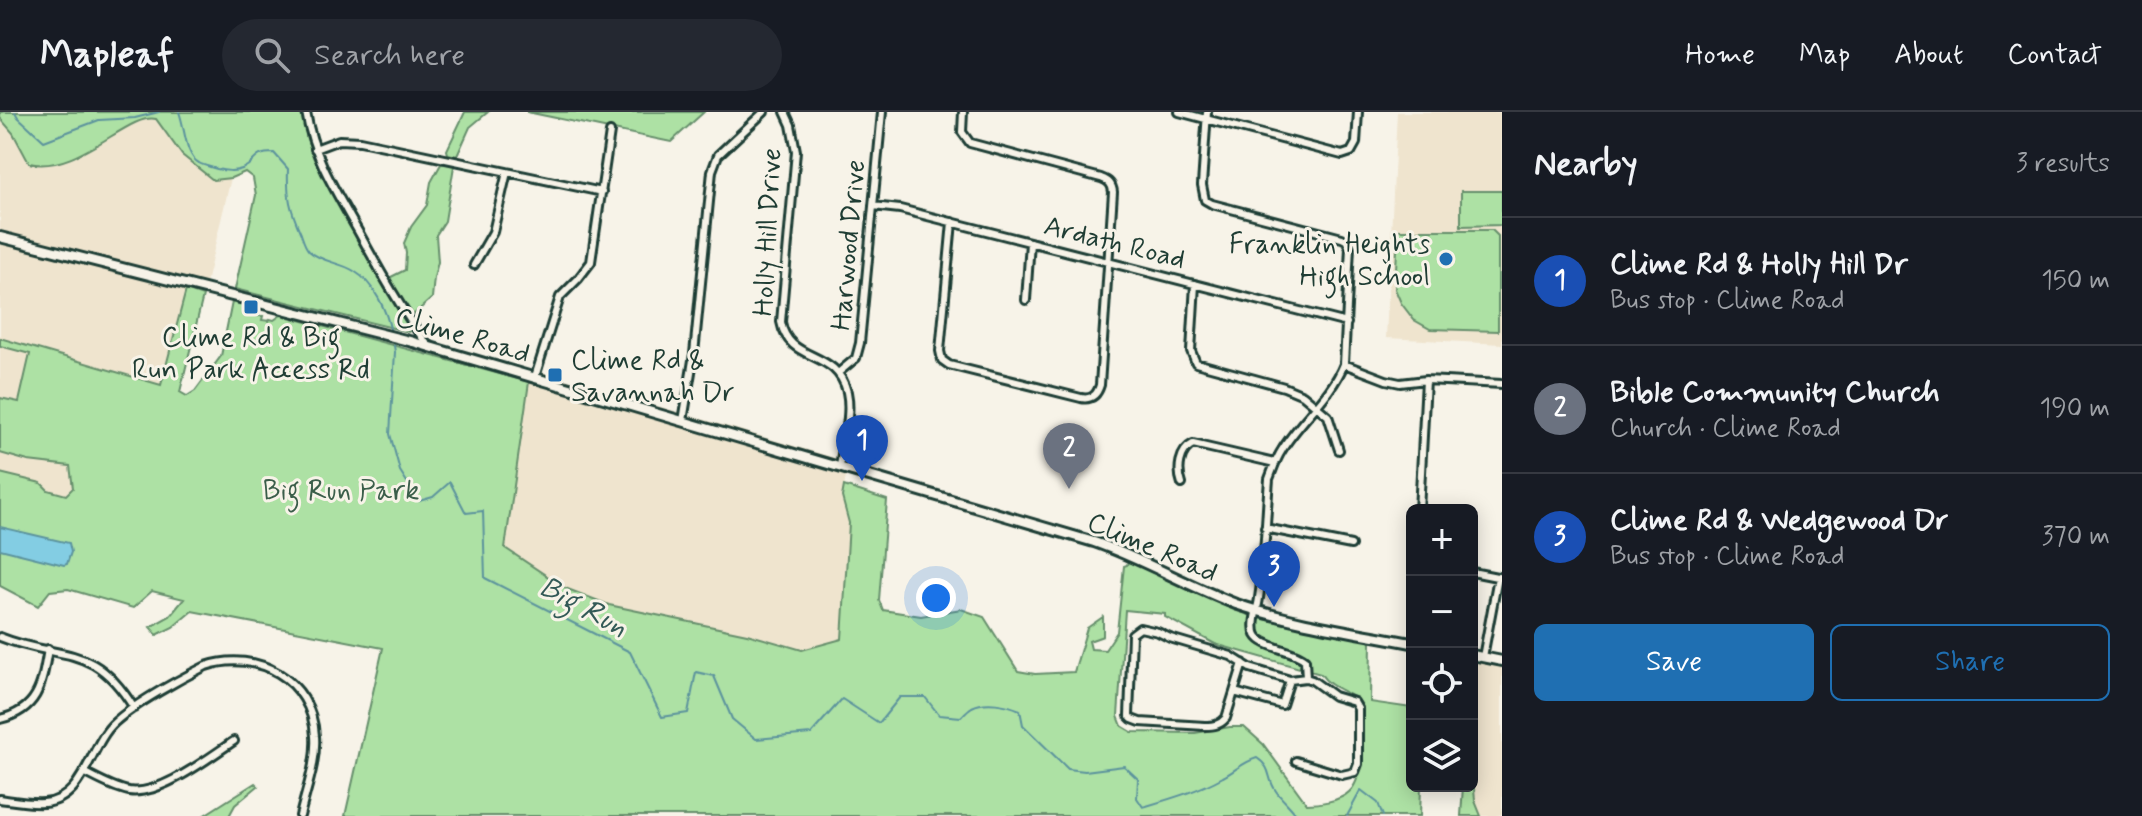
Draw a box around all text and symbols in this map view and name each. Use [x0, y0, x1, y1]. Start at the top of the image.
search box [222, 19, 782, 91]
text: Mapleaf [40, 31, 174, 80]
icon: search [250, 33, 294, 77]
text: Search here [314, 36, 465, 75]
text: Home [1685, 37, 1755, 74]
text: Map [1799, 37, 1850, 74]
text: About [1894, 37, 1963, 74]
text: Contact [2007, 37, 2102, 74]
text: Nearby [1534, 142, 1638, 187]
street label: Holly Hill Drive [746, 147, 791, 317]
text: 3 results [2016, 147, 2110, 181]
street label: Harwood Drive [824, 158, 875, 332]
street label: Ardath Road [1040, 208, 1189, 279]
place label: Franklin Heights High School [1229, 227, 1430, 299]
text: Clime Rd & Holly Hill Dr [1610, 245, 1908, 284]
marker: Franklin Heights High School [1437, 250, 1455, 268]
text: 1 [1554, 264, 1566, 298]
text: 150 m [2041, 264, 2110, 298]
text: Bus stop · Clime Road [1610, 284, 1845, 318]
marker: Clime Rd & Big Run Park Access Rd [242, 298, 260, 316]
street label: Clime Road [391, 300, 534, 373]
place label: Clime Rd & Big Run Park Access Rd [132, 320, 370, 389]
place label: Clime Rd & Savannah Dr [571, 343, 734, 412]
marker: Clime Rd & Savannah Dr [546, 366, 564, 384]
text: Bible Community Church [1610, 373, 1940, 412]
text: 2 [1554, 392, 1566, 426]
text: 190 m [2040, 392, 2110, 426]
text: Church · Clime Road [1610, 412, 1841, 446]
pin: 1 [836, 415, 888, 481]
pin: 2 [1043, 423, 1095, 489]
park label: Big Run Park [263, 473, 419, 513]
text: Clime Rd & Wedgewood Dr [1610, 501, 1948, 540]
street label: Clime Road [1081, 504, 1223, 592]
map controls [1406, 504, 1478, 792]
button: + [1406, 504, 1478, 576]
text: 3 [1554, 520, 1566, 554]
text: 370 m [2042, 520, 2110, 554]
text: Bus stop · Clime Road [1610, 540, 1845, 574]
pin: 3 [1248, 541, 1300, 607]
water label: Big Run [530, 568, 634, 650]
button: − [1406, 576, 1478, 648]
your location [916, 578, 956, 618]
button: Save [1534, 624, 1814, 701]
button: Share [1830, 624, 2110, 701]
button: locate [1406, 648, 1478, 720]
button: layers [1406, 720, 1478, 792]

